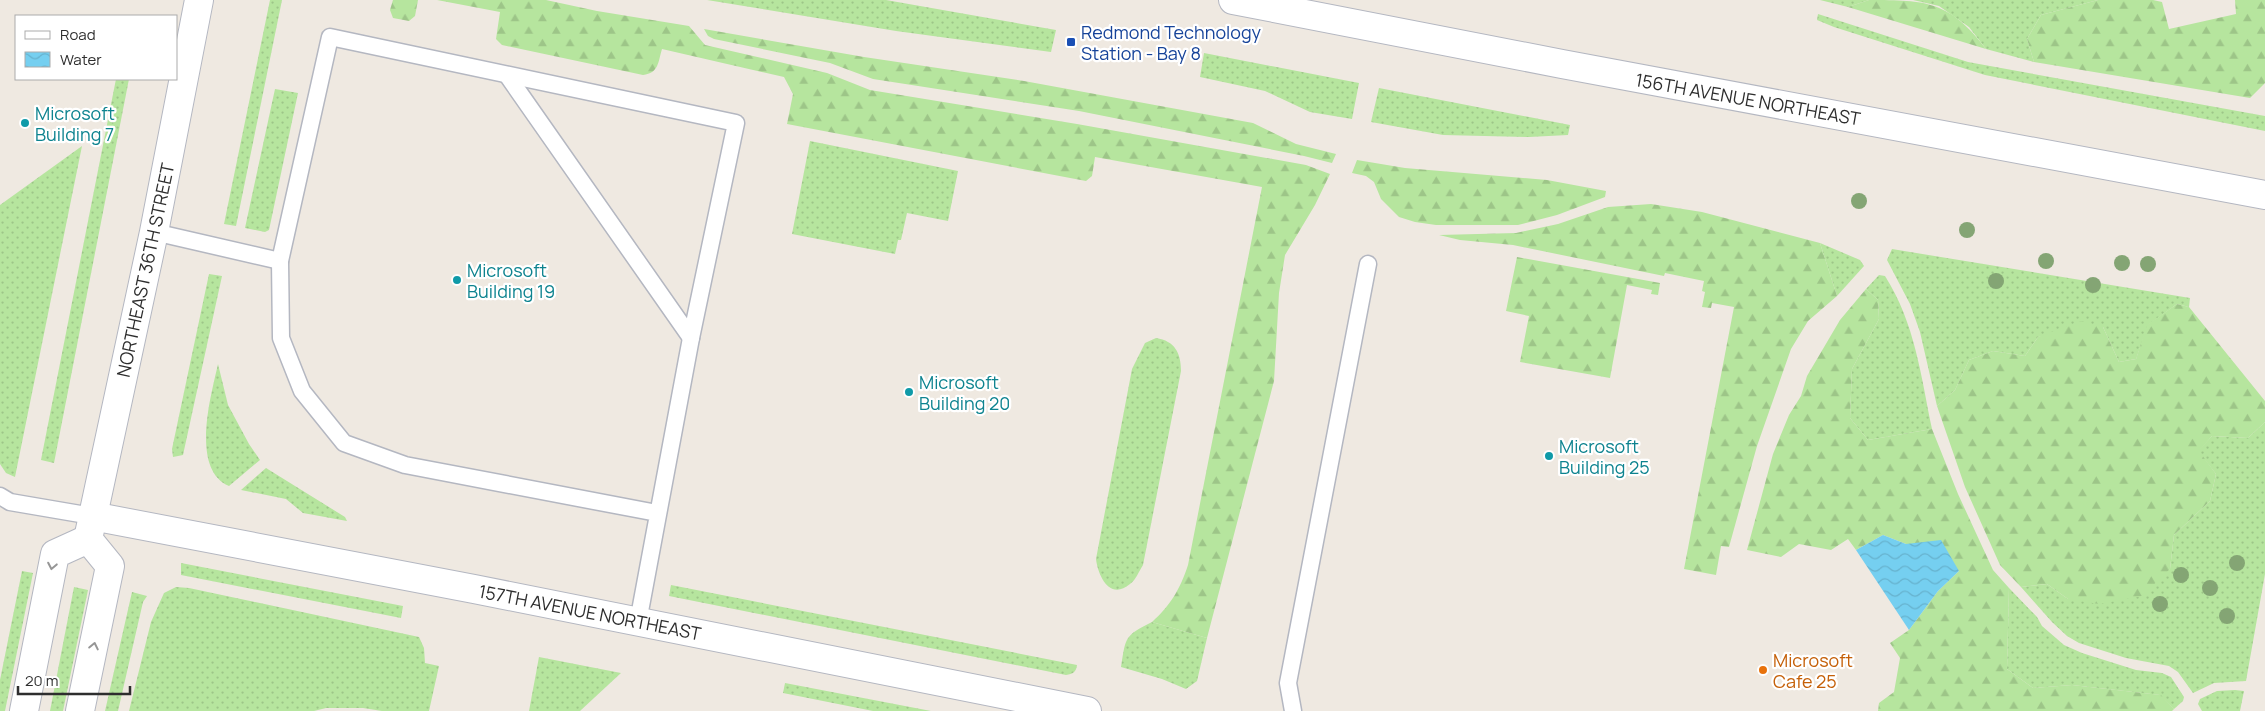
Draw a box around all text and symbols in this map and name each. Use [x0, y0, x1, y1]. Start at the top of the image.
legend [15, 15, 178, 80]
place label: Redmond Technology Station - Bay 8 [1081, 20, 1262, 65]
text: Road [60, 24, 96, 45]
marker: Redmond Technology Station - Bay 8 [1065, 36, 1077, 48]
text: Water [60, 49, 102, 70]
street label: 156TH AVENUE NORTHEAST [1634, 67, 1863, 131]
place label: Microsoft Building 7 [35, 101, 115, 146]
marker: Microsoft Building 7 [19, 117, 31, 129]
street label: NORTHEAST 36TH STREET [111, 161, 179, 379]
place label: Microsoft Building 19 [467, 258, 555, 303]
marker: Microsoft Building 19 [451, 274, 463, 286]
place label: Microsoft Building 20 [919, 370, 1010, 415]
marker: Microsoft Building 20 [903, 386, 915, 398]
place label: Microsoft Building 25 [1559, 434, 1650, 479]
marker: Microsoft Building 25 [1543, 450, 1555, 462]
one-way arrow [48, 562, 58, 571]
street label: 157TH AVENUE NORTHEAST [477, 579, 704, 645]
one-way arrow [88, 642, 98, 651]
place label: Microsoft Cafe 25 [1773, 648, 1853, 693]
scale bar [18, 664, 130, 696]
marker: Microsoft Cafe 25 [1757, 664, 1769, 676]
text: 20 m [25, 670, 58, 691]

